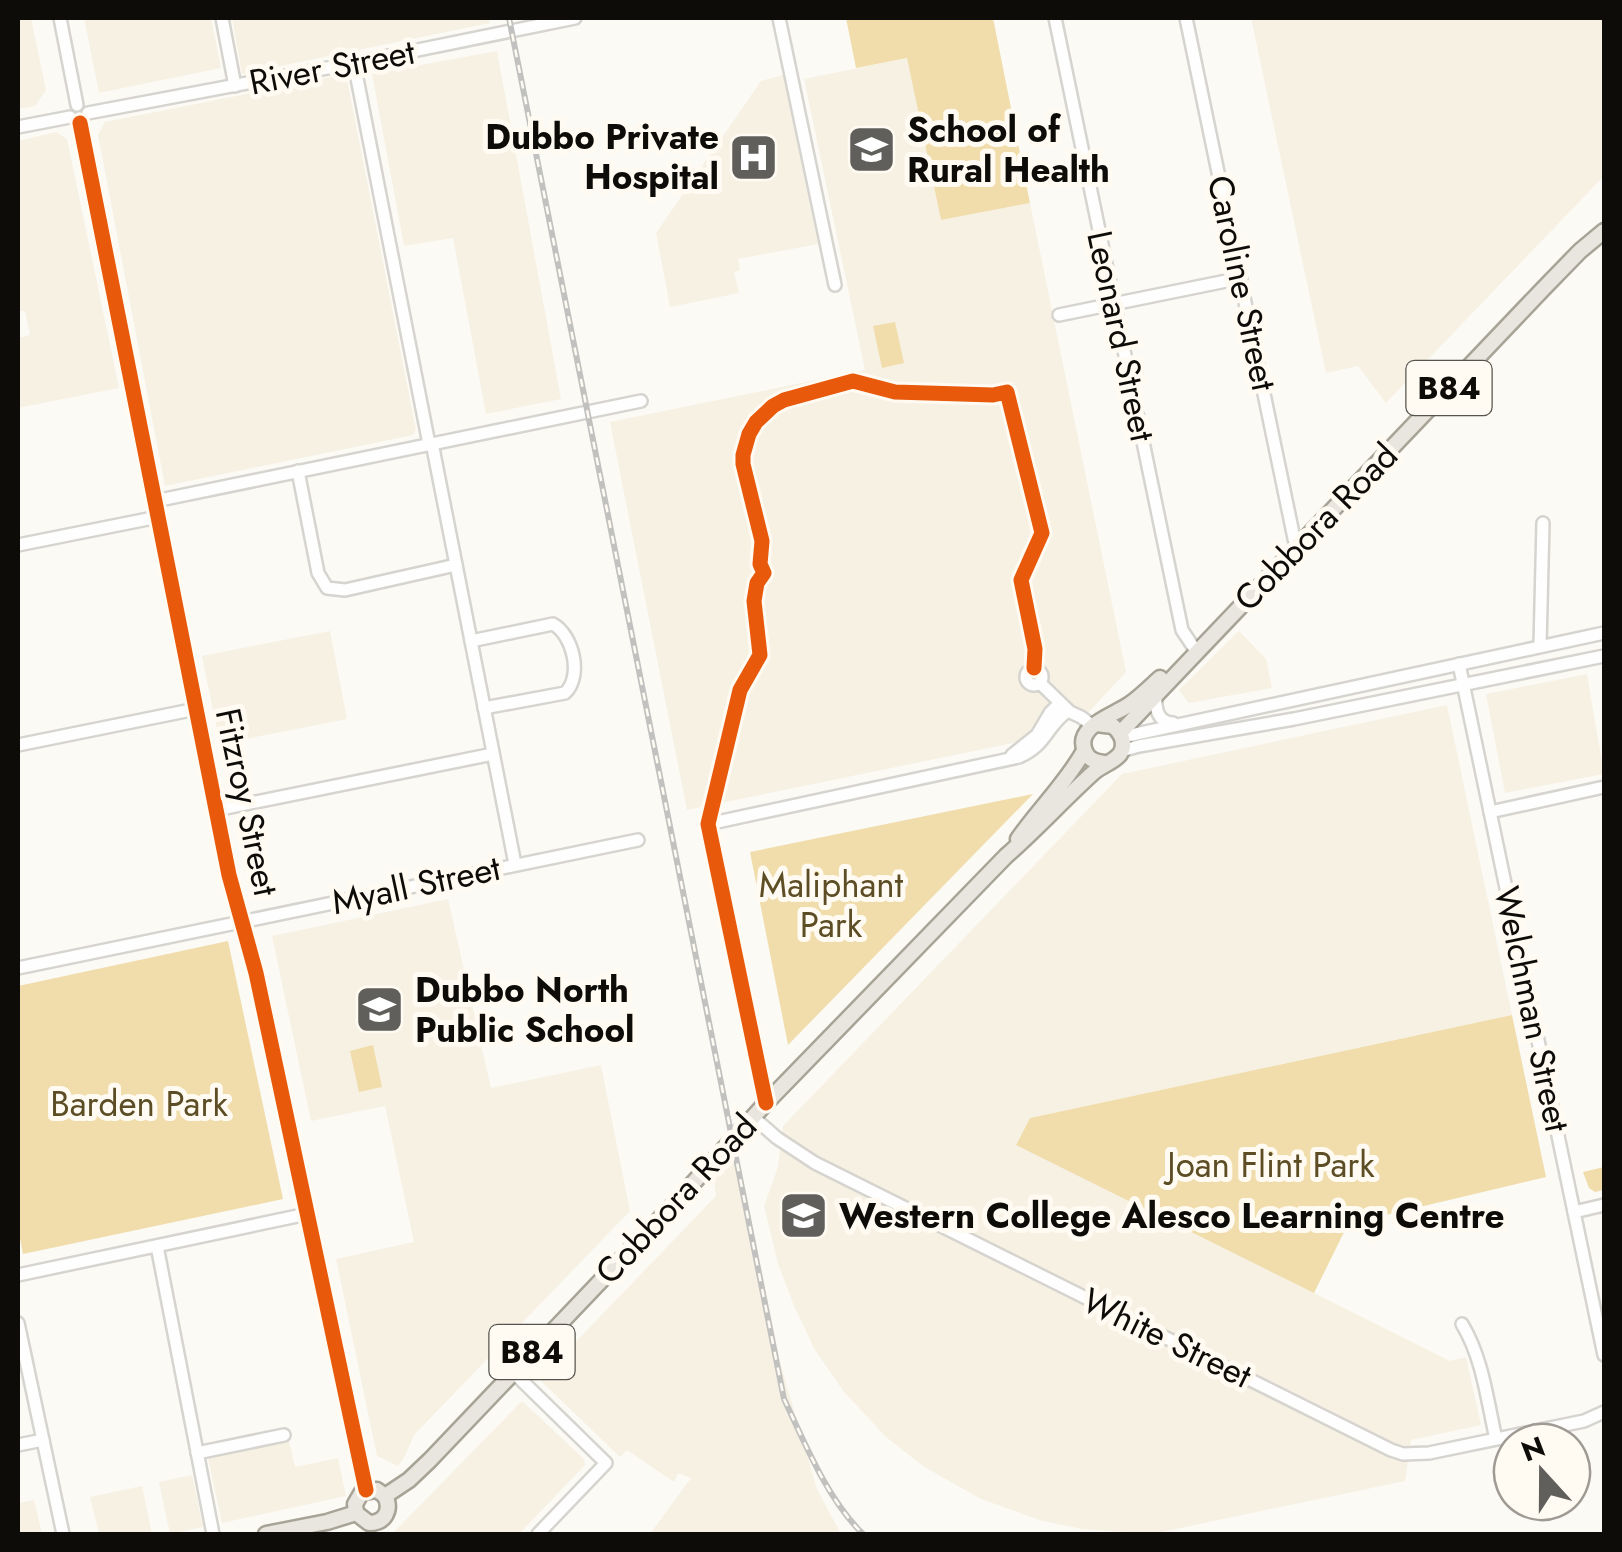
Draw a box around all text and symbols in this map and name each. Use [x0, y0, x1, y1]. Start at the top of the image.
street label: River Street [245, 26, 420, 108]
place label: School of Rural Health [907, 105, 1110, 195]
place label: Dubbo Private Hospital [485, 112, 719, 202]
school or university icon: School of Rural Health [846, 124, 898, 176]
hospital icon: Dubbo Private Hospital [728, 131, 780, 183]
street label: Caroline Street [1195, 171, 1289, 396]
street label: Leonard Street [1074, 226, 1168, 446]
road number: B84 [1406, 361, 1492, 415]
street label: Cobbora Road [1223, 432, 1409, 622]
street label: Fitzroy Street [203, 704, 291, 901]
street label: Myall Street [327, 843, 505, 927]
park label: Maliphant Park [759, 860, 904, 950]
street label: Welchman Street [1482, 882, 1583, 1137]
place label: Dubbo North Public School [415, 965, 635, 1055]
school or university icon: Dubbo North Public School [354, 984, 406, 1036]
park label: Barden Park [50, 1079, 228, 1129]
street label: Cobbora Road [584, 1103, 768, 1295]
park label: Joan Flint Park [1163, 1140, 1375, 1190]
school or university icon: Western College Alesco Learning Centre [778, 1190, 830, 1242]
place label: Western College Alesco Learning Centre [839, 1191, 1505, 1241]
street label: White Street [1074, 1276, 1261, 1401]
road number: B84 [490, 1325, 574, 1379]
north arrow [1492, 1422, 1592, 1522]
text: N [1515, 1426, 1551, 1472]

